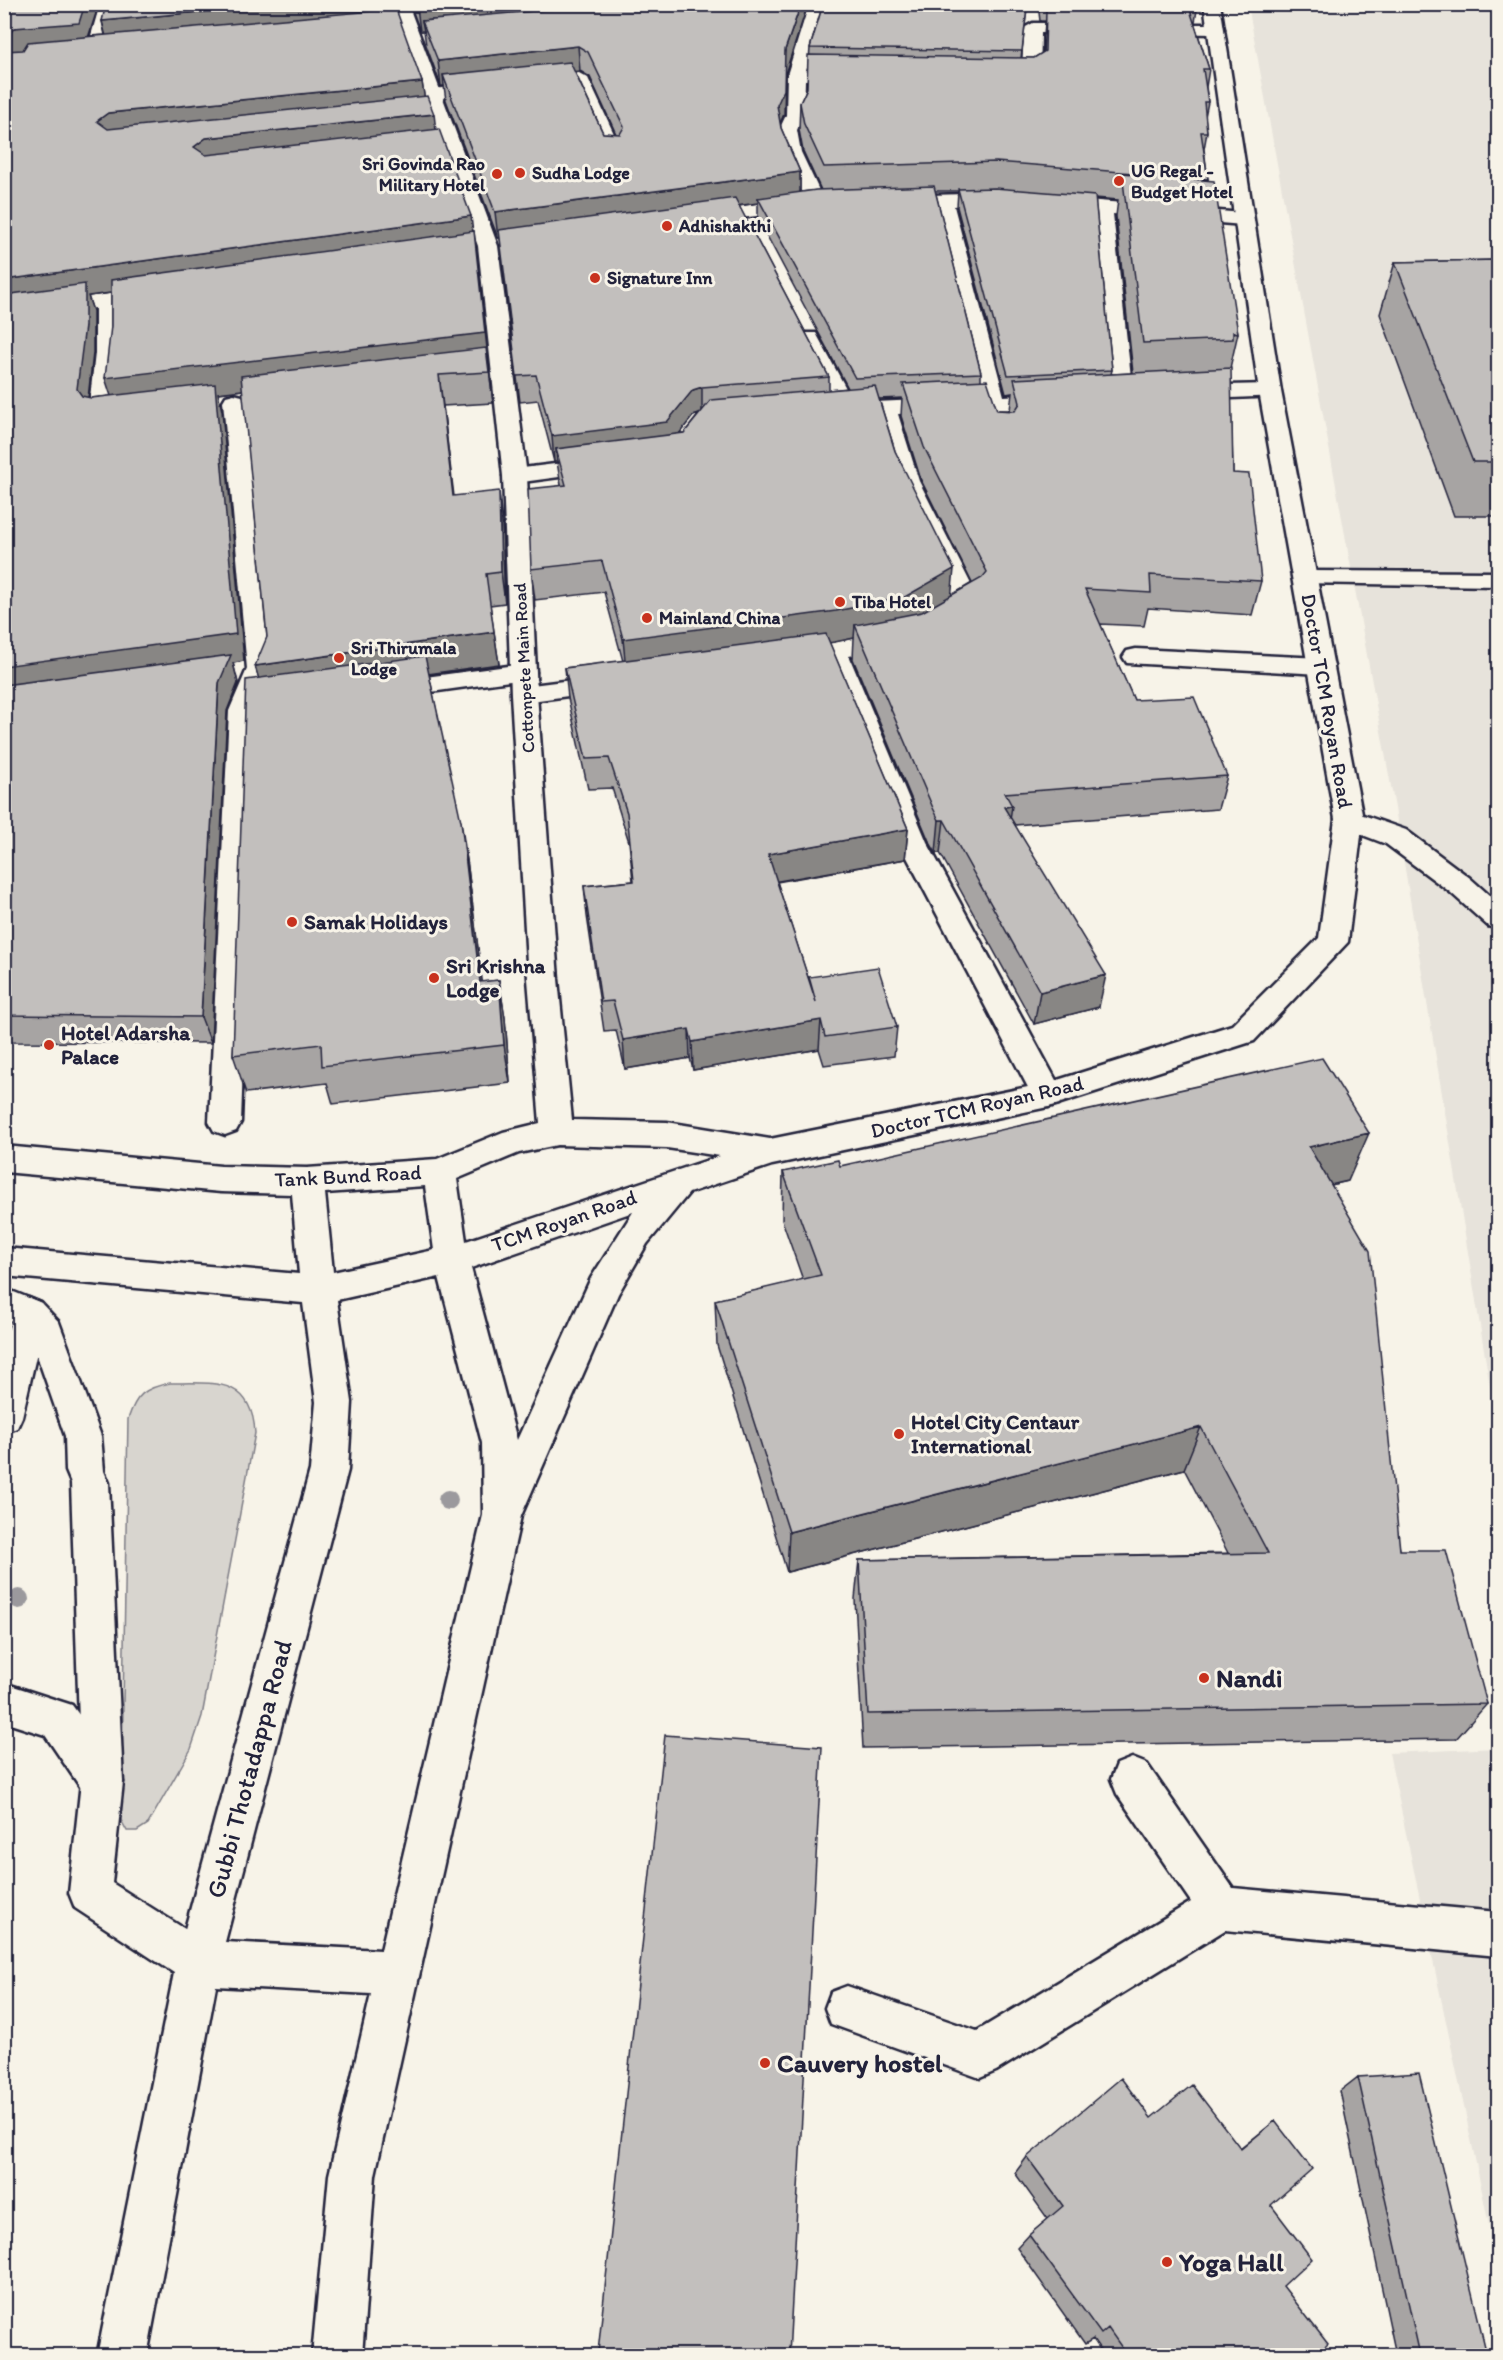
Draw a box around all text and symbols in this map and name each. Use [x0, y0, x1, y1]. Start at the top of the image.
place label: Sri Govinda Rao Military Hotel [362, 153, 486, 196]
place label: UG Regal - Budget Hotel [1131, 160, 1234, 203]
place label: Sudha Lodge [532, 162, 630, 184]
marker: Sudha Lodge [513, 166, 527, 180]
marker: Sri Govinda Rao Military Hotel [490, 167, 504, 181]
marker: UG Regal - Budget Hotel [1112, 174, 1126, 188]
place label: Adhishakthi [678, 215, 771, 237]
marker: Adhishakthi [660, 219, 674, 233]
place label: Signature Inn [607, 267, 713, 289]
marker: Signature Inn [588, 271, 602, 285]
street label: Cottonpete Main Road [509, 582, 539, 754]
place label: Tiba Hotel [851, 591, 932, 613]
street label: Doctor TCM Royan Road [1296, 591, 1359, 811]
marker: Tiba Hotel [833, 595, 847, 609]
place label: Mainland China [659, 607, 781, 629]
marker: Mainland China [640, 611, 654, 625]
place label: Sri Thirumala Lodge [351, 637, 457, 680]
marker: Sri Thirumala Lodge [332, 651, 346, 665]
place label: Samak Holidays [304, 909, 448, 935]
marker: Samak Holidays [285, 915, 299, 929]
place label: Sri Krishna Lodge [446, 953, 547, 1003]
marker: Sri Krishna Lodge [427, 971, 441, 985]
place label: Hotel Adarsha Palace [61, 1020, 191, 1069]
marker: Hotel Adarsha Palace [42, 1038, 56, 1052]
street label: Doctor TCM Royan Road [868, 1070, 1086, 1143]
street label: Tank Bund Road [274, 1159, 422, 1192]
street label: TCM Royan Road [488, 1184, 640, 1257]
place label: Hotel City Centaur International [911, 1409, 1080, 1458]
marker: Hotel City Centaur International [892, 1427, 906, 1441]
street label: Gubbi Thotadappa Road [199, 1636, 299, 1902]
place label: Nandi [1216, 1662, 1282, 1694]
marker: Nandi [1197, 1671, 1211, 1685]
place label: Cauvery hostel [777, 2047, 943, 2079]
marker: Cauvery hostel [758, 2056, 772, 2070]
place label: Yoga Hall [1178, 2246, 1284, 2278]
marker: Yoga Hall [1160, 2255, 1174, 2269]

